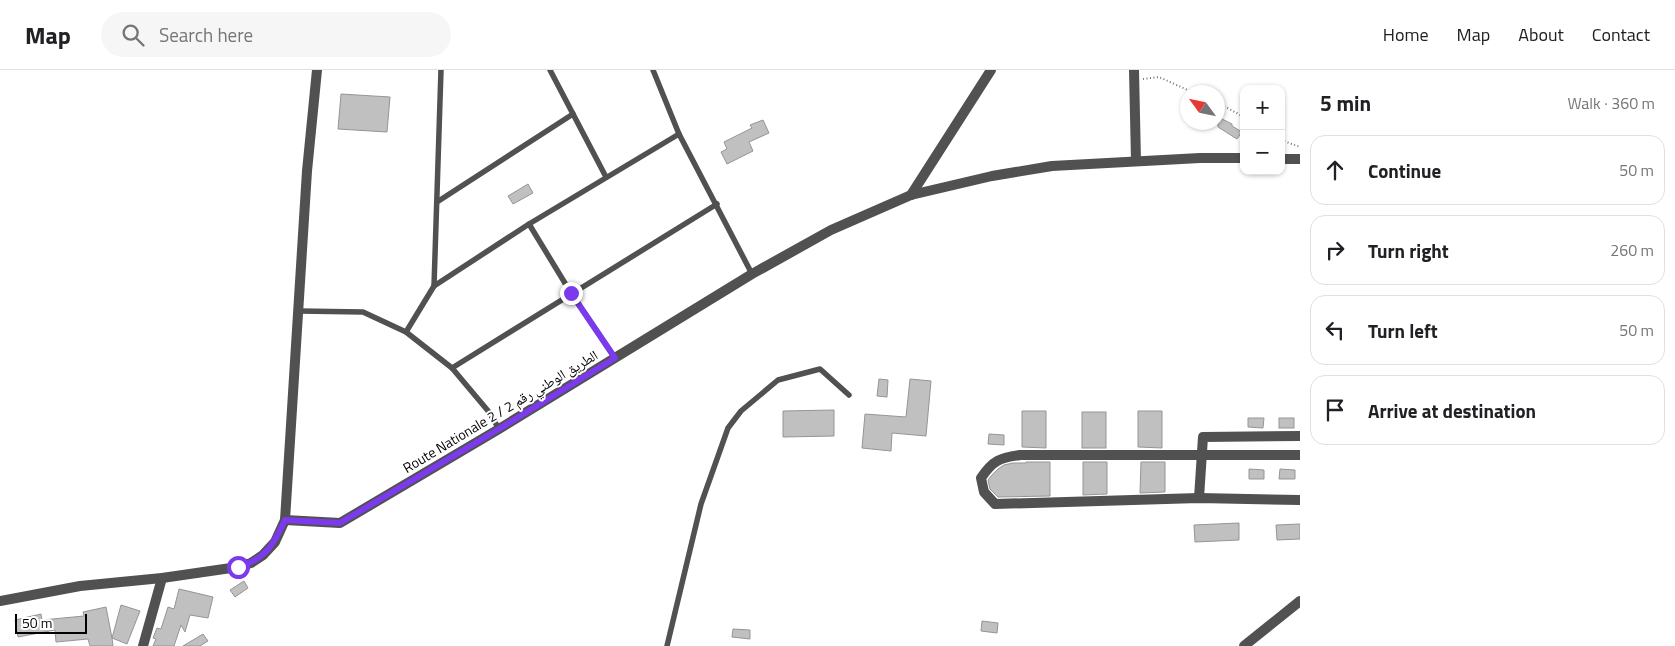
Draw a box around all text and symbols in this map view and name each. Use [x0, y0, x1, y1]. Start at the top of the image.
search box [101, 12, 451, 57]
text: Map [25, 17, 71, 53]
text: Search here [159, 20, 253, 49]
icon: search [119, 21, 147, 49]
text: Home [1383, 21, 1429, 48]
text: Map [1457, 21, 1490, 48]
text: About [1518, 21, 1564, 48]
text: Contact [1592, 21, 1650, 48]
north arrow [1180, 85, 1225, 130]
map controls [1240, 85, 1285, 175]
button: + [1240, 85, 1285, 130]
text: 5 min [1320, 87, 1371, 119]
text: Walk · 360 m [1567, 91, 1655, 115]
button: − [1240, 130, 1285, 175]
icon: ahead [1321, 156, 1349, 184]
text: Continue [1368, 156, 1441, 185]
text: 50 m [1619, 158, 1654, 182]
icon: right [1321, 236, 1349, 264]
text: Turn right [1368, 236, 1449, 265]
text: 260 m [1610, 238, 1654, 262]
route end [560, 282, 583, 305]
icon: left [1321, 316, 1349, 344]
text: Turn left [1368, 316, 1438, 345]
text: 50 m [1619, 318, 1654, 342]
street label: Route Nationale 2 / الطريق الوطني رقم 2 [399, 344, 602, 479]
icon: arrive [1321, 396, 1349, 424]
text: Arrive at destination [1368, 396, 1536, 425]
route start [227, 556, 250, 579]
scale bar [15, 611, 88, 634]
text: 50 m [22, 612, 52, 633]

